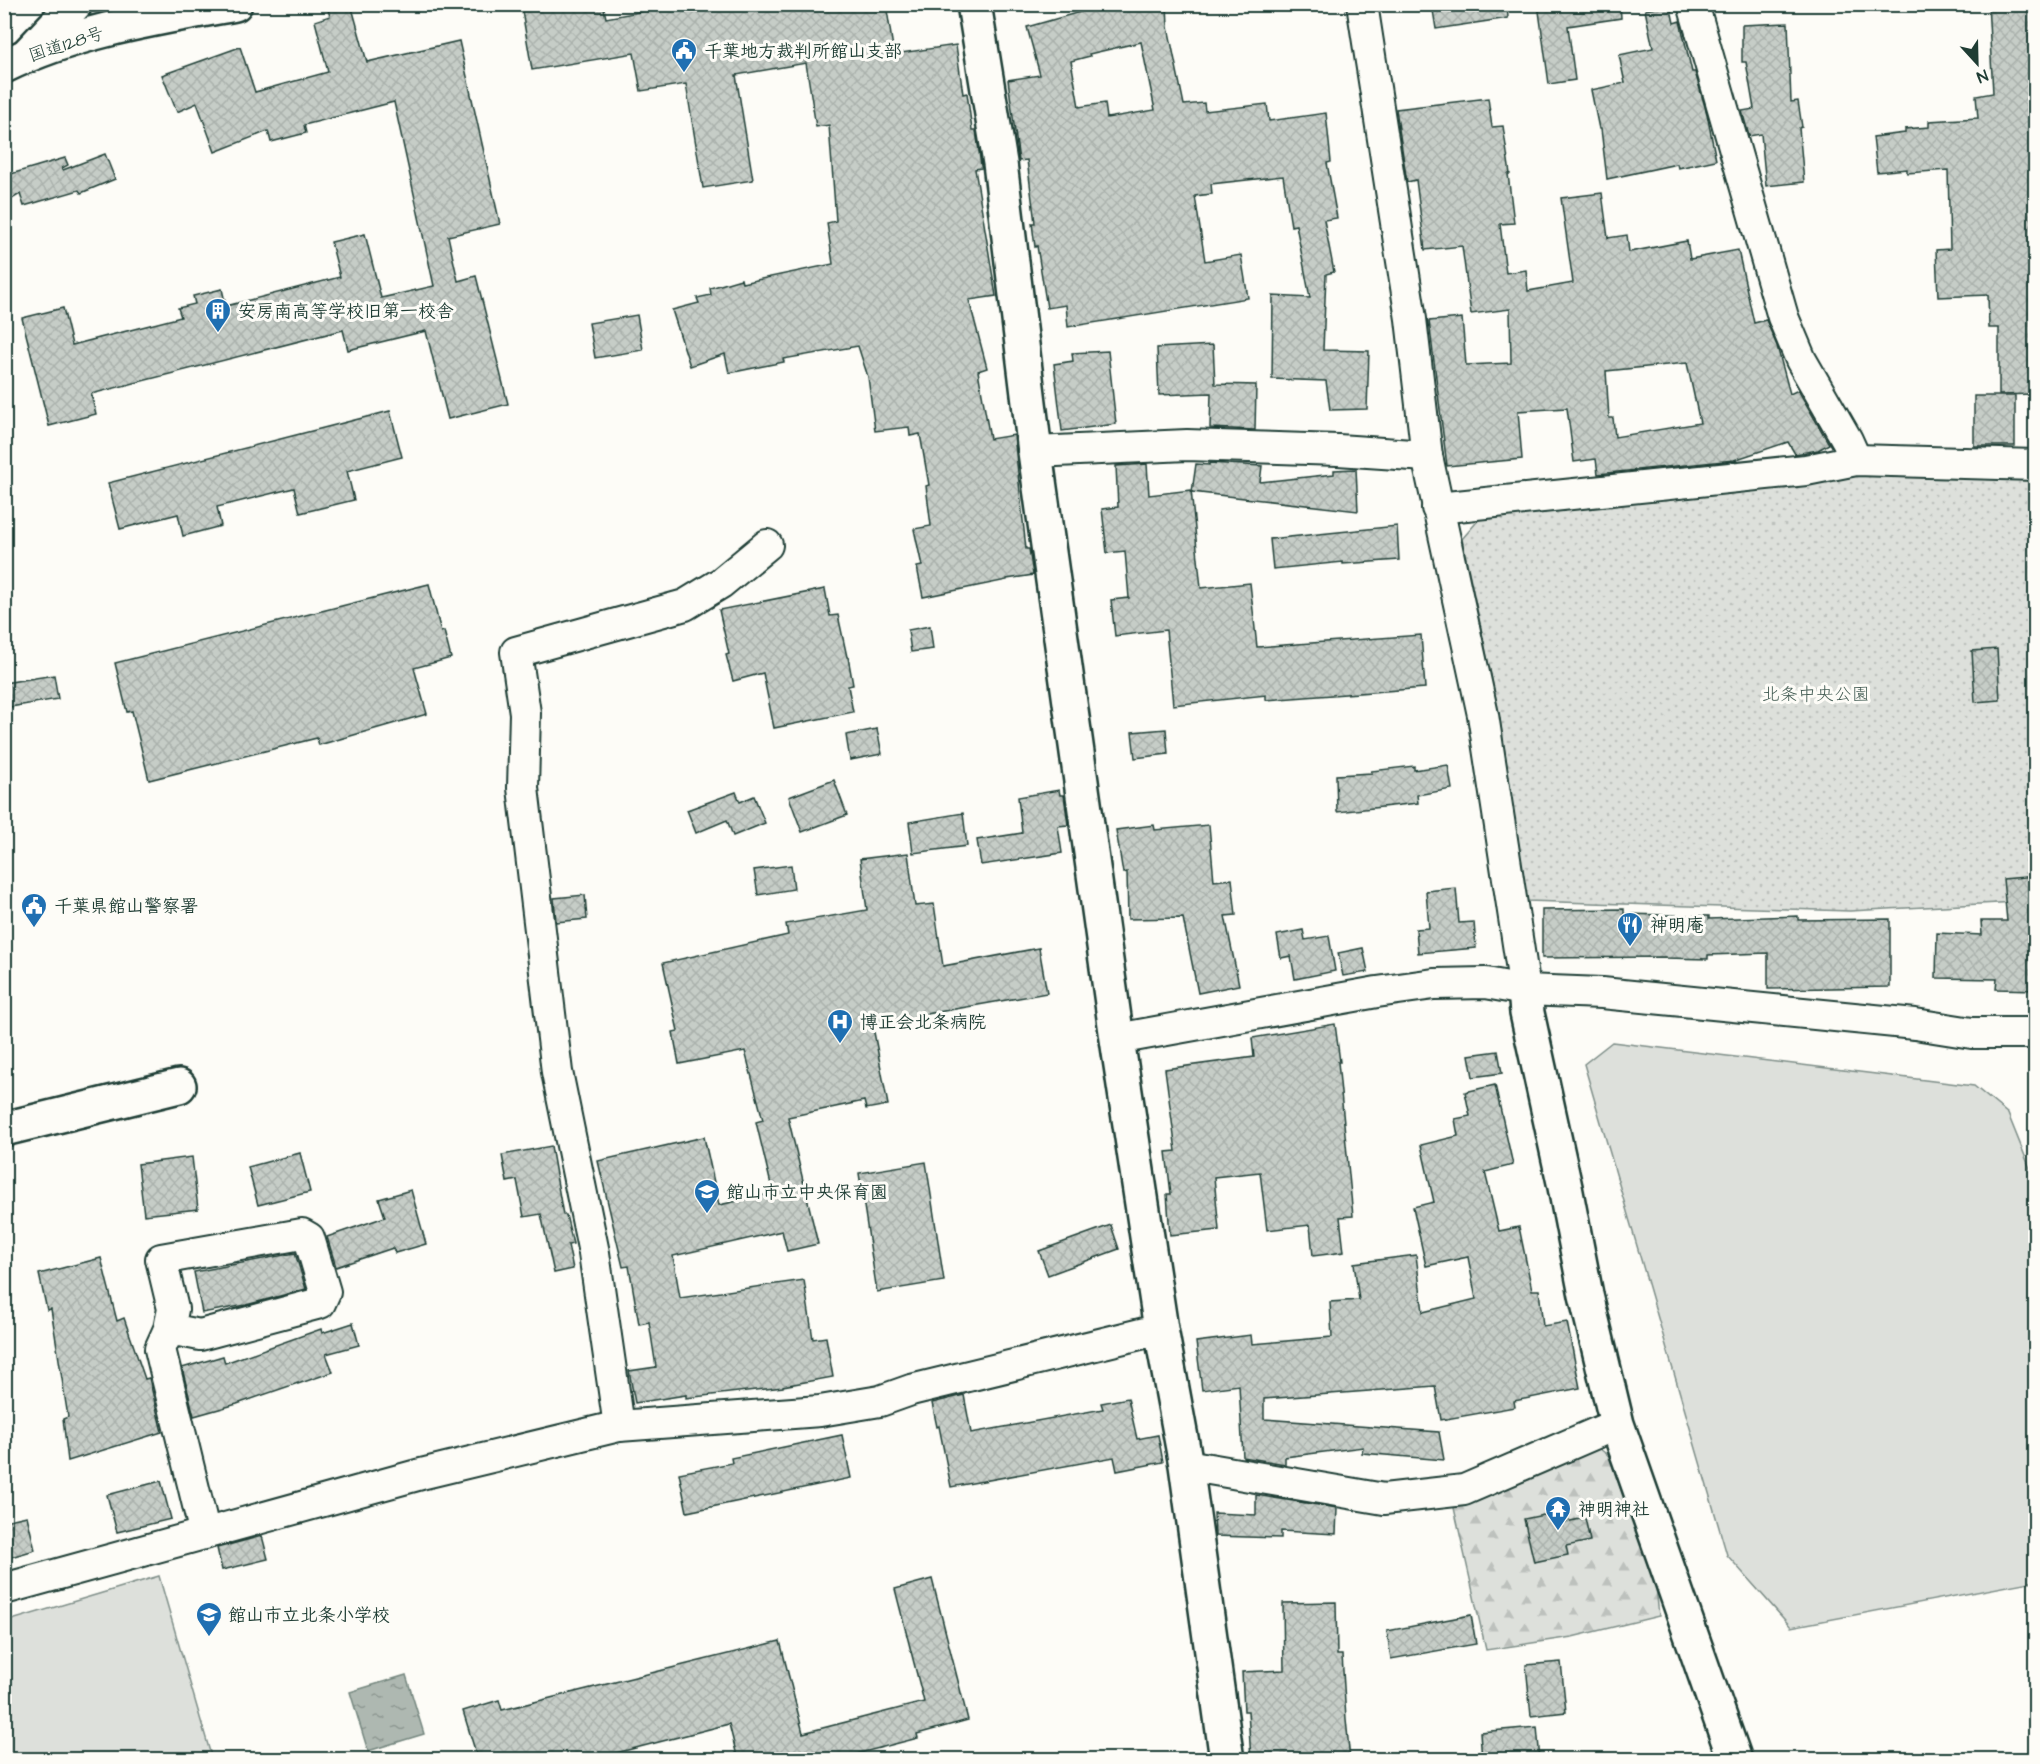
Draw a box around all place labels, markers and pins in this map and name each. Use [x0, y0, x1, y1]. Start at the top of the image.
public building icon: 千葉地方裁判所館山支部 [669, 36, 699, 74]
place label: 千葉地方裁判所館山支部 [704, 39, 902, 64]
building icon: 安房南高等学校旧第一校舎 [203, 296, 233, 334]
place label: 安房南高等学校旧第一校舎 [238, 299, 454, 324]
public building icon: 千葉県館山警察署 [19, 891, 49, 929]
place label: 千葉県館山警察署 [54, 894, 198, 919]
restaurant icon: 神明庵 [1615, 910, 1645, 948]
place label: 神明庵 [1650, 913, 1704, 938]
hospital icon: 博正会北条病院 [825, 1007, 855, 1045]
place label: 博正会北条病院 [860, 1010, 986, 1035]
school or university icon: 館山市立中央保育園 [692, 1177, 722, 1215]
place label: 館山市立中央保育園 [726, 1180, 888, 1205]
temple icon: 神明神社 [1543, 1494, 1573, 1532]
place label: 神明神社 [1578, 1497, 1650, 1522]
school or university icon: 館山市立北条小学校 [194, 1600, 224, 1638]
place label: 館山市立北条小学校 [228, 1603, 390, 1628]

